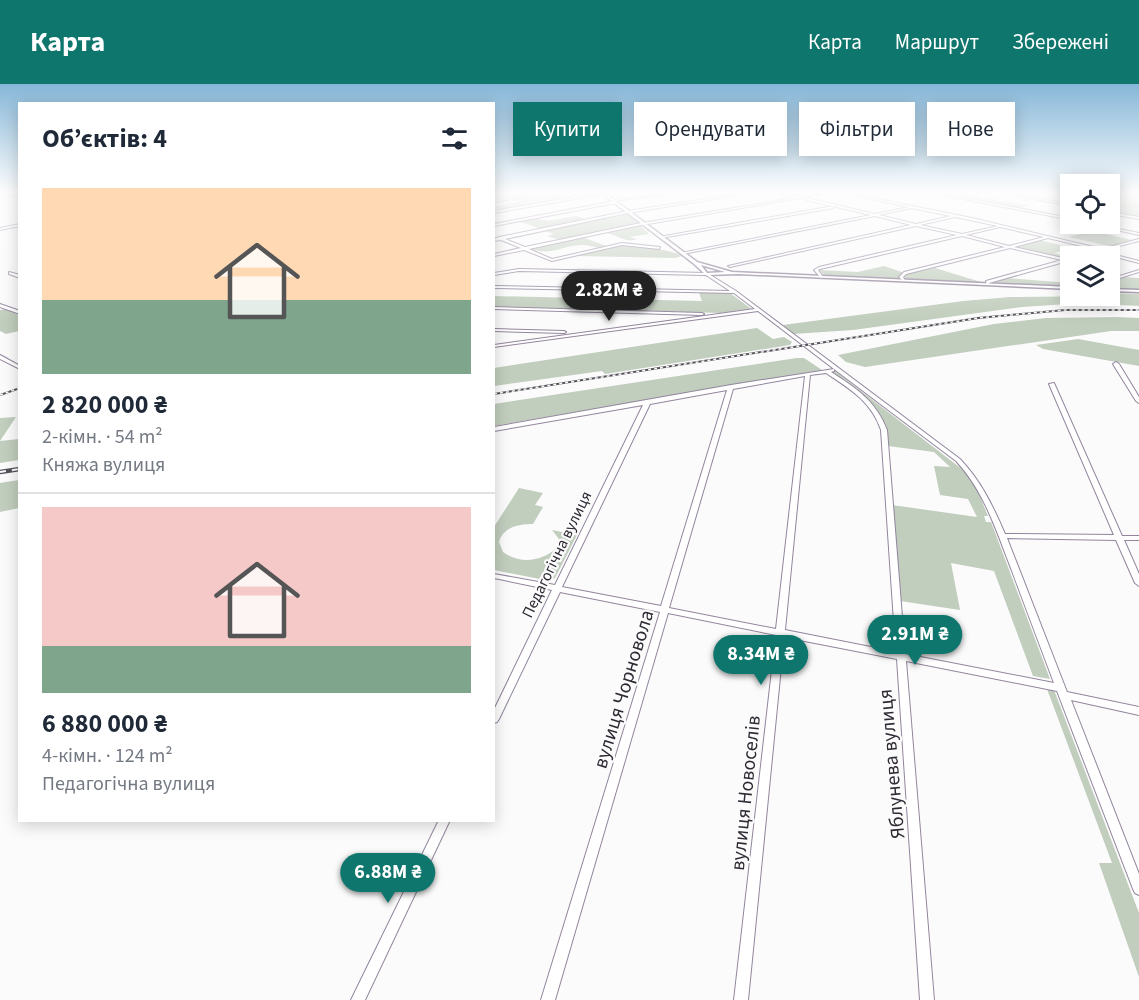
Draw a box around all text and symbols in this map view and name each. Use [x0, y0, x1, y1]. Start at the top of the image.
text: Карта [30, 22, 105, 62]
text: Карта [808, 27, 862, 57]
text: Маршрут [895, 27, 979, 57]
text: Збережені [1012, 27, 1109, 57]
chip: Купити [513, 102, 622, 156]
chip: Орендувати [634, 102, 787, 156]
chip: Фільтри [799, 102, 915, 156]
chip: Нове [927, 102, 1015, 156]
text: Об’єктів: 4 [42, 120, 167, 157]
icon: filters [438, 122, 471, 155]
map controls [1060, 174, 1120, 306]
button: locate [1060, 174, 1120, 234]
icon: home [203, 227, 311, 335]
button: layers [1060, 246, 1120, 306]
pin: 2.82M ₴ [554, 271, 664, 322]
text: 2.82M ₴ [575, 276, 643, 304]
text: 2 820 000 ₴ [42, 386, 167, 423]
text: 2-кімн. · 54 m² [42, 423, 163, 451]
text: Княжа вулиця [42, 451, 165, 479]
street label: Педагогічна вулиця [517, 487, 597, 622]
icon: home [203, 546, 311, 654]
street label: вулиця Чорновола [587, 607, 661, 772]
pin: 2.91M ₴ [860, 615, 970, 666]
text: 2.91M ₴ [881, 620, 949, 648]
pin: 8.34M ₴ [706, 635, 816, 686]
text: 8.34M ₴ [727, 640, 795, 668]
street label: Яблунева вулиця [871, 688, 912, 840]
text: 6 880 000 ₴ [42, 705, 167, 742]
street label: вулиця Новоселів [724, 714, 768, 872]
text: 4-кімн. · 124 m² [42, 742, 173, 770]
text: Педагогічна вулиця [42, 770, 215, 798]
pin: 6.88M ₴ [333, 853, 443, 904]
text: 6.88M ₴ [354, 858, 422, 886]

